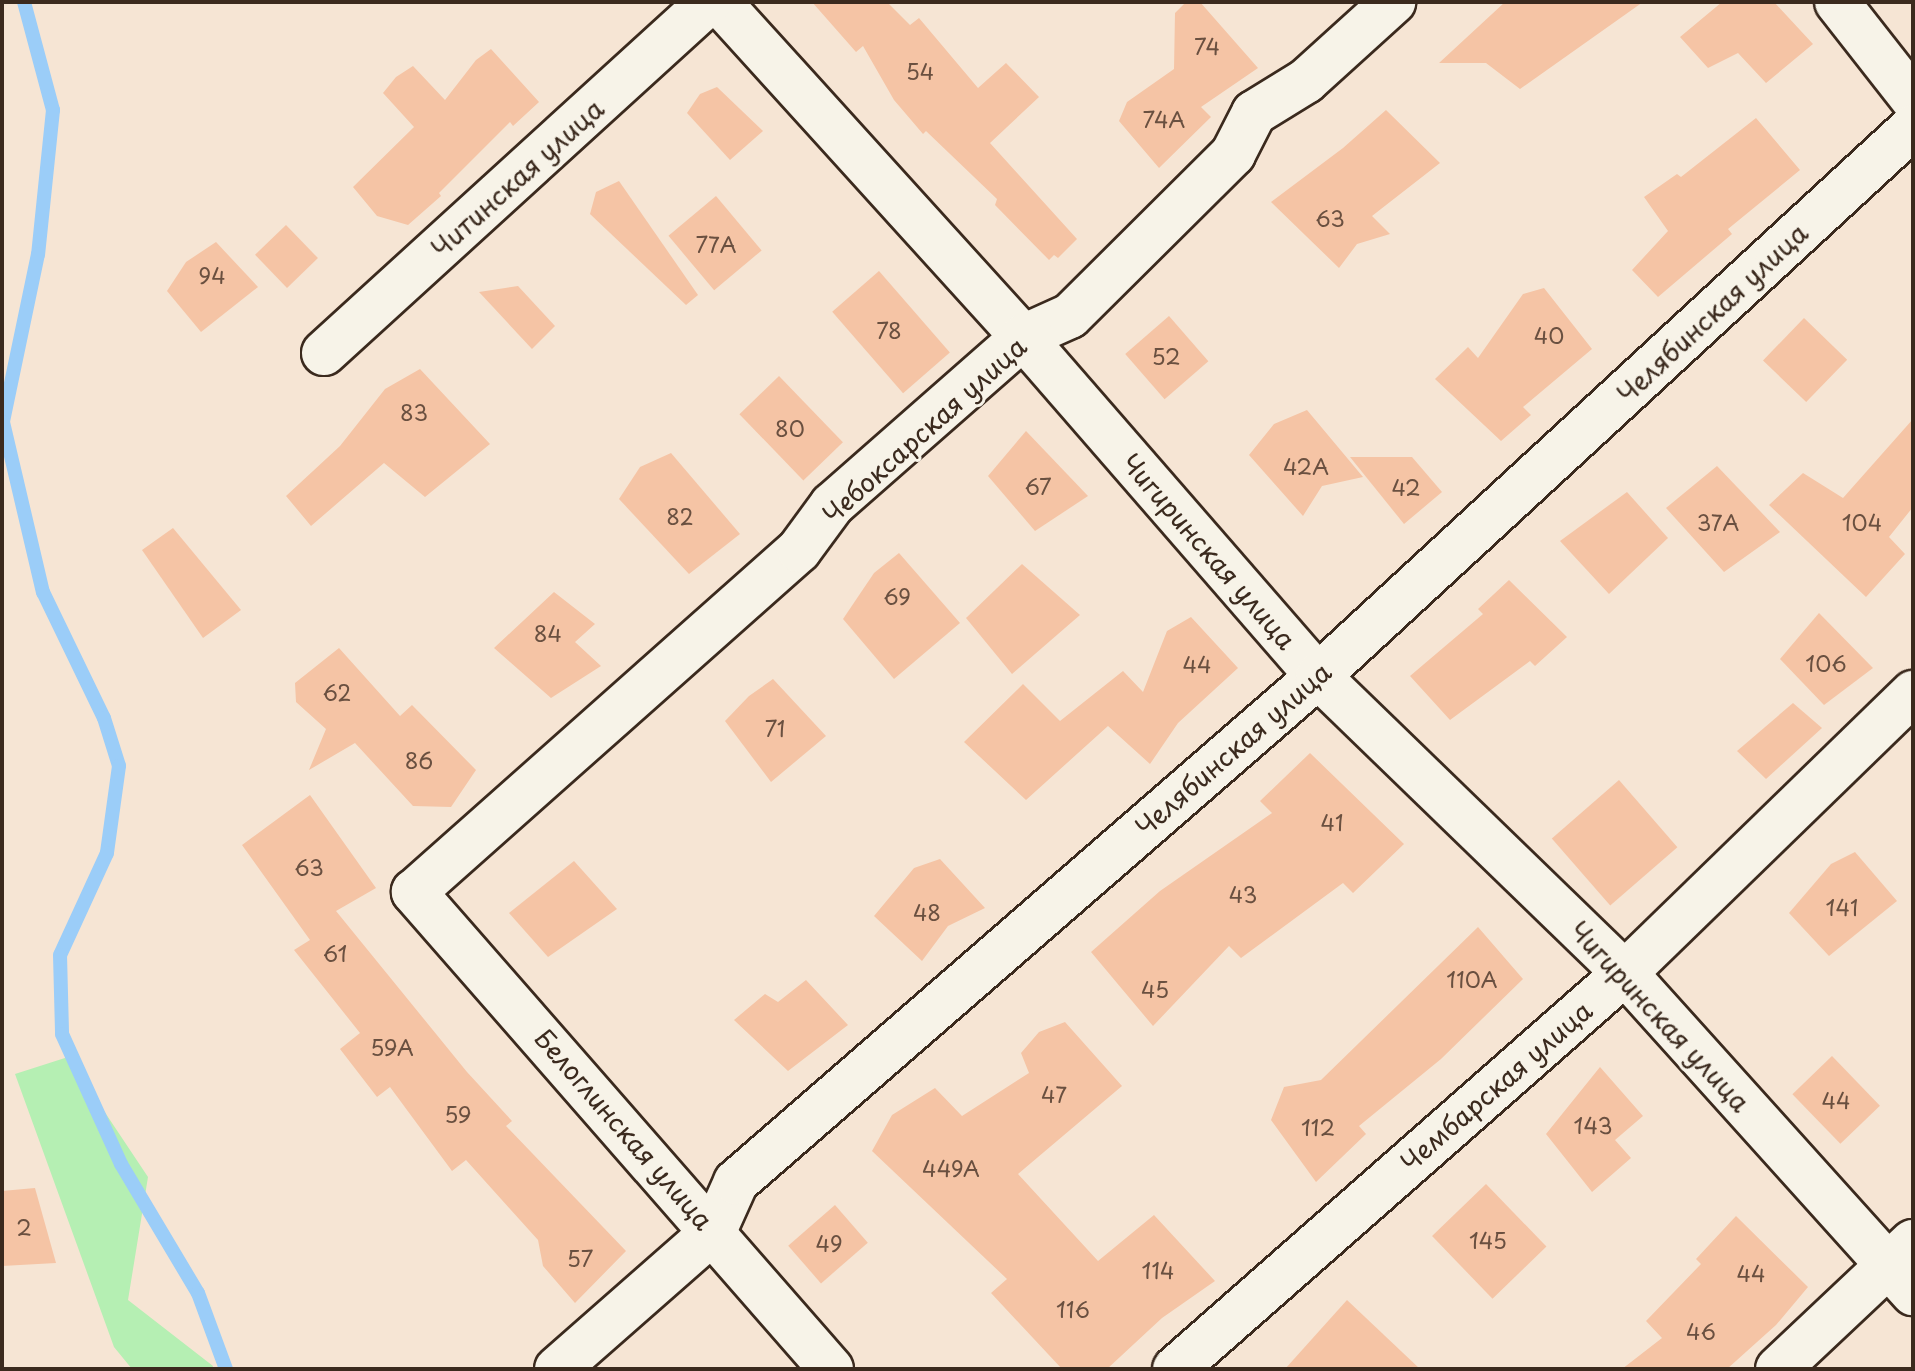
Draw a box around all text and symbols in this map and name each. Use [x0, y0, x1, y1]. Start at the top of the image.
house number: 74 [1194, 33, 1220, 59]
house number: 54 [906, 58, 934, 84]
street label: Читинская улица [424, 92, 610, 264]
house number: 74А [1143, 106, 1185, 132]
house number: 63 [1315, 205, 1345, 231]
street label: Челябинская улица [1610, 216, 1814, 410]
house number: 77А [695, 231, 737, 257]
house number: 94 [198, 262, 226, 288]
house number: 78 [876, 317, 902, 343]
house number: 40 [1534, 322, 1564, 348]
street label: Чебоксарская улица [815, 330, 1033, 530]
house number: 52 [1151, 343, 1181, 369]
house number: 83 [400, 399, 428, 425]
house number: 80 [775, 415, 805, 441]
street label: Чигиринская улица [1115, 446, 1303, 656]
house number: 42А [1283, 453, 1329, 479]
house number: 67 [1025, 473, 1051, 499]
house number: 42 [1391, 474, 1421, 500]
house number: 82 [666, 503, 694, 529]
house number: 37А [1697, 509, 1739, 535]
house number: 104 [1842, 509, 1882, 535]
house number: 69 [883, 583, 911, 609]
house number: 84 [534, 620, 562, 646]
house number: 106 [1805, 650, 1847, 676]
house number: 44 [1182, 651, 1212, 677]
street label: Челябинская улица [1128, 655, 1338, 843]
house number: 62 [323, 679, 351, 705]
house number: 71 [765, 715, 785, 741]
house number: 86 [405, 747, 433, 773]
house number: 41 [1320, 809, 1344, 835]
house number: 63 [294, 854, 324, 880]
house number: 43 [1229, 881, 1257, 907]
house number: 141 [1826, 894, 1858, 920]
house number: 48 [913, 899, 941, 925]
street label: Чигиринская улица [1563, 914, 1757, 1118]
house number: 61 [323, 940, 347, 966]
house number: 110А [1446, 966, 1498, 992]
house number: 45 [1141, 976, 1169, 1002]
street label: Чембарская улица [1393, 994, 1599, 1178]
street label: Белоглинская улица [528, 1022, 720, 1236]
house number: 59А [370, 1034, 414, 1060]
house number: 47 [1041, 1081, 1067, 1107]
house number: 44 [1821, 1087, 1851, 1113]
house number: 59 [444, 1101, 472, 1127]
house number: 143 [1574, 1112, 1612, 1138]
house number: 112 [1301, 1114, 1335, 1140]
house number: 449А [922, 1155, 980, 1181]
house number: 2 [16, 1214, 32, 1240]
house number: 145 [1469, 1227, 1507, 1253]
house number: 49 [815, 1230, 843, 1256]
house number: 57 [567, 1245, 593, 1271]
house number: 114 [1142, 1257, 1174, 1283]
house number: 44 [1736, 1260, 1766, 1286]
house number: 116 [1056, 1296, 1090, 1322]
house number: 46 [1686, 1318, 1716, 1344]

